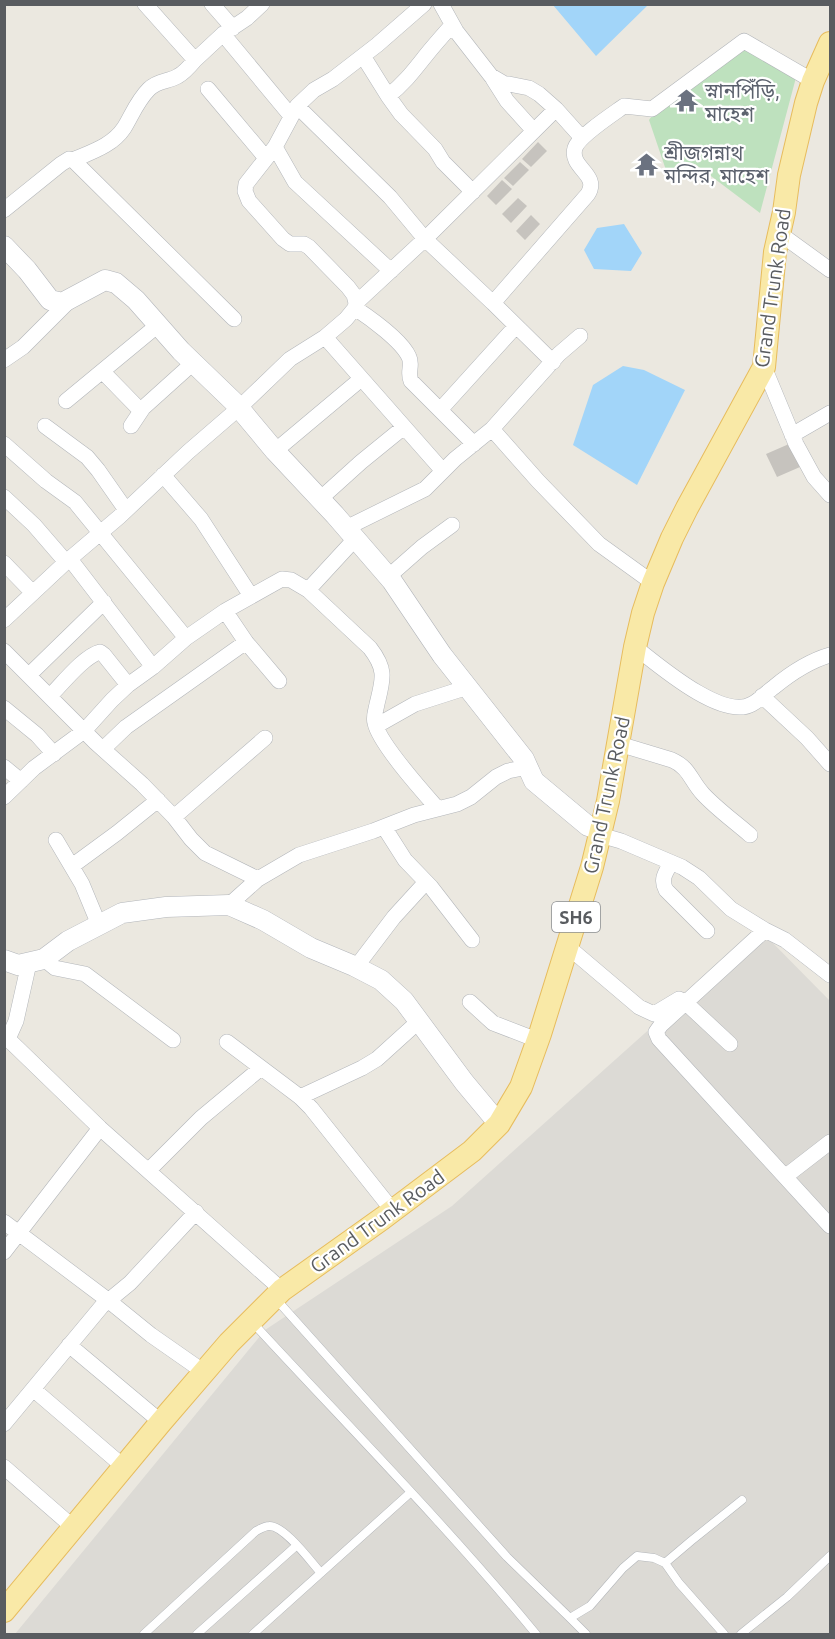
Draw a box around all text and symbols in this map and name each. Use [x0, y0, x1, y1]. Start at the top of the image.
place label: স্নানপিঁড়ি, মাহেশ [704, 78, 780, 125]
temple icon: স্নানপিঁড়ি, মাহেশ [674, 88, 700, 114]
place label: শ্রীজগন্নাথ মন্দির, মাহেশ [663, 141, 769, 187]
temple icon: শ্রীজগন্নাথ মন্দির, মাহেশ [633, 151, 659, 177]
street label: Grand Trunk Road [749, 207, 795, 369]
street label: Grand Trunk Road [578, 714, 634, 876]
road number: SH6 [552, 902, 600, 932]
street label: Grand Trunk Road [305, 1165, 449, 1277]

